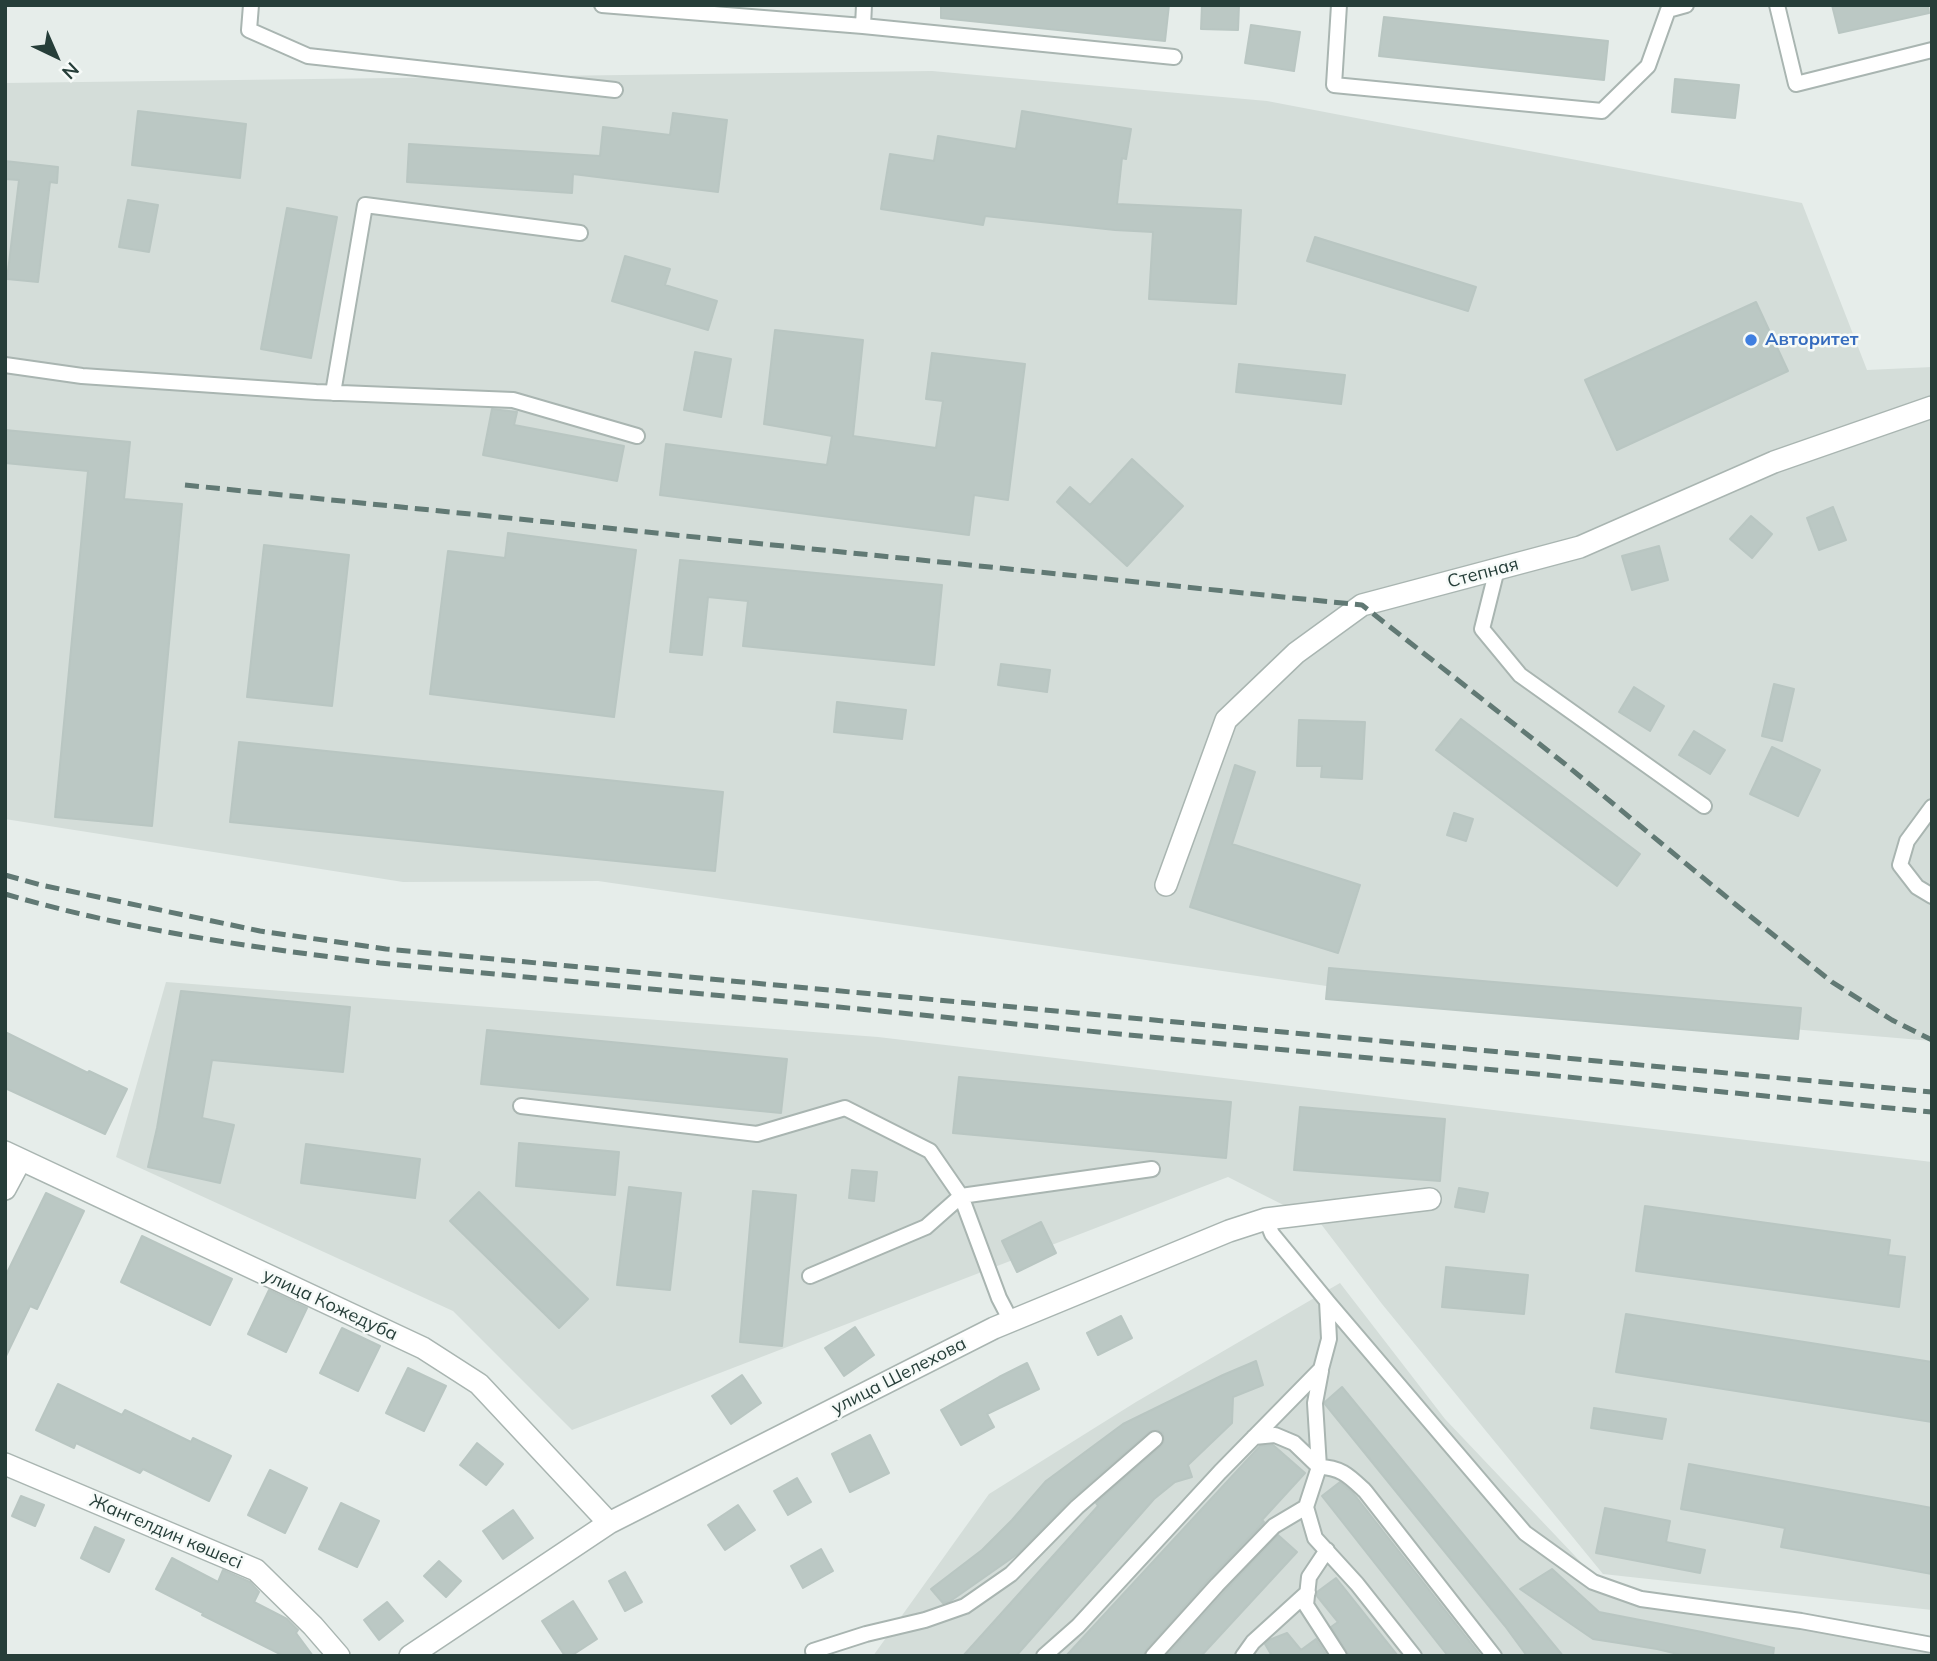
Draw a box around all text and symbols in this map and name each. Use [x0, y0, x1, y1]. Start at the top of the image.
north arrow [21, 21, 91, 91]
text: N [57, 57, 84, 85]
place label: Авторитет [1765, 329, 1859, 351]
marker: Авторитет [1743, 332, 1759, 348]
street label: Степная [1445, 553, 1521, 593]
street label: улица Кожедуба [259, 1264, 401, 1346]
street label: улица Шелехова [828, 1333, 970, 1419]
street label: Жангелдин көшесі [86, 1490, 246, 1574]

